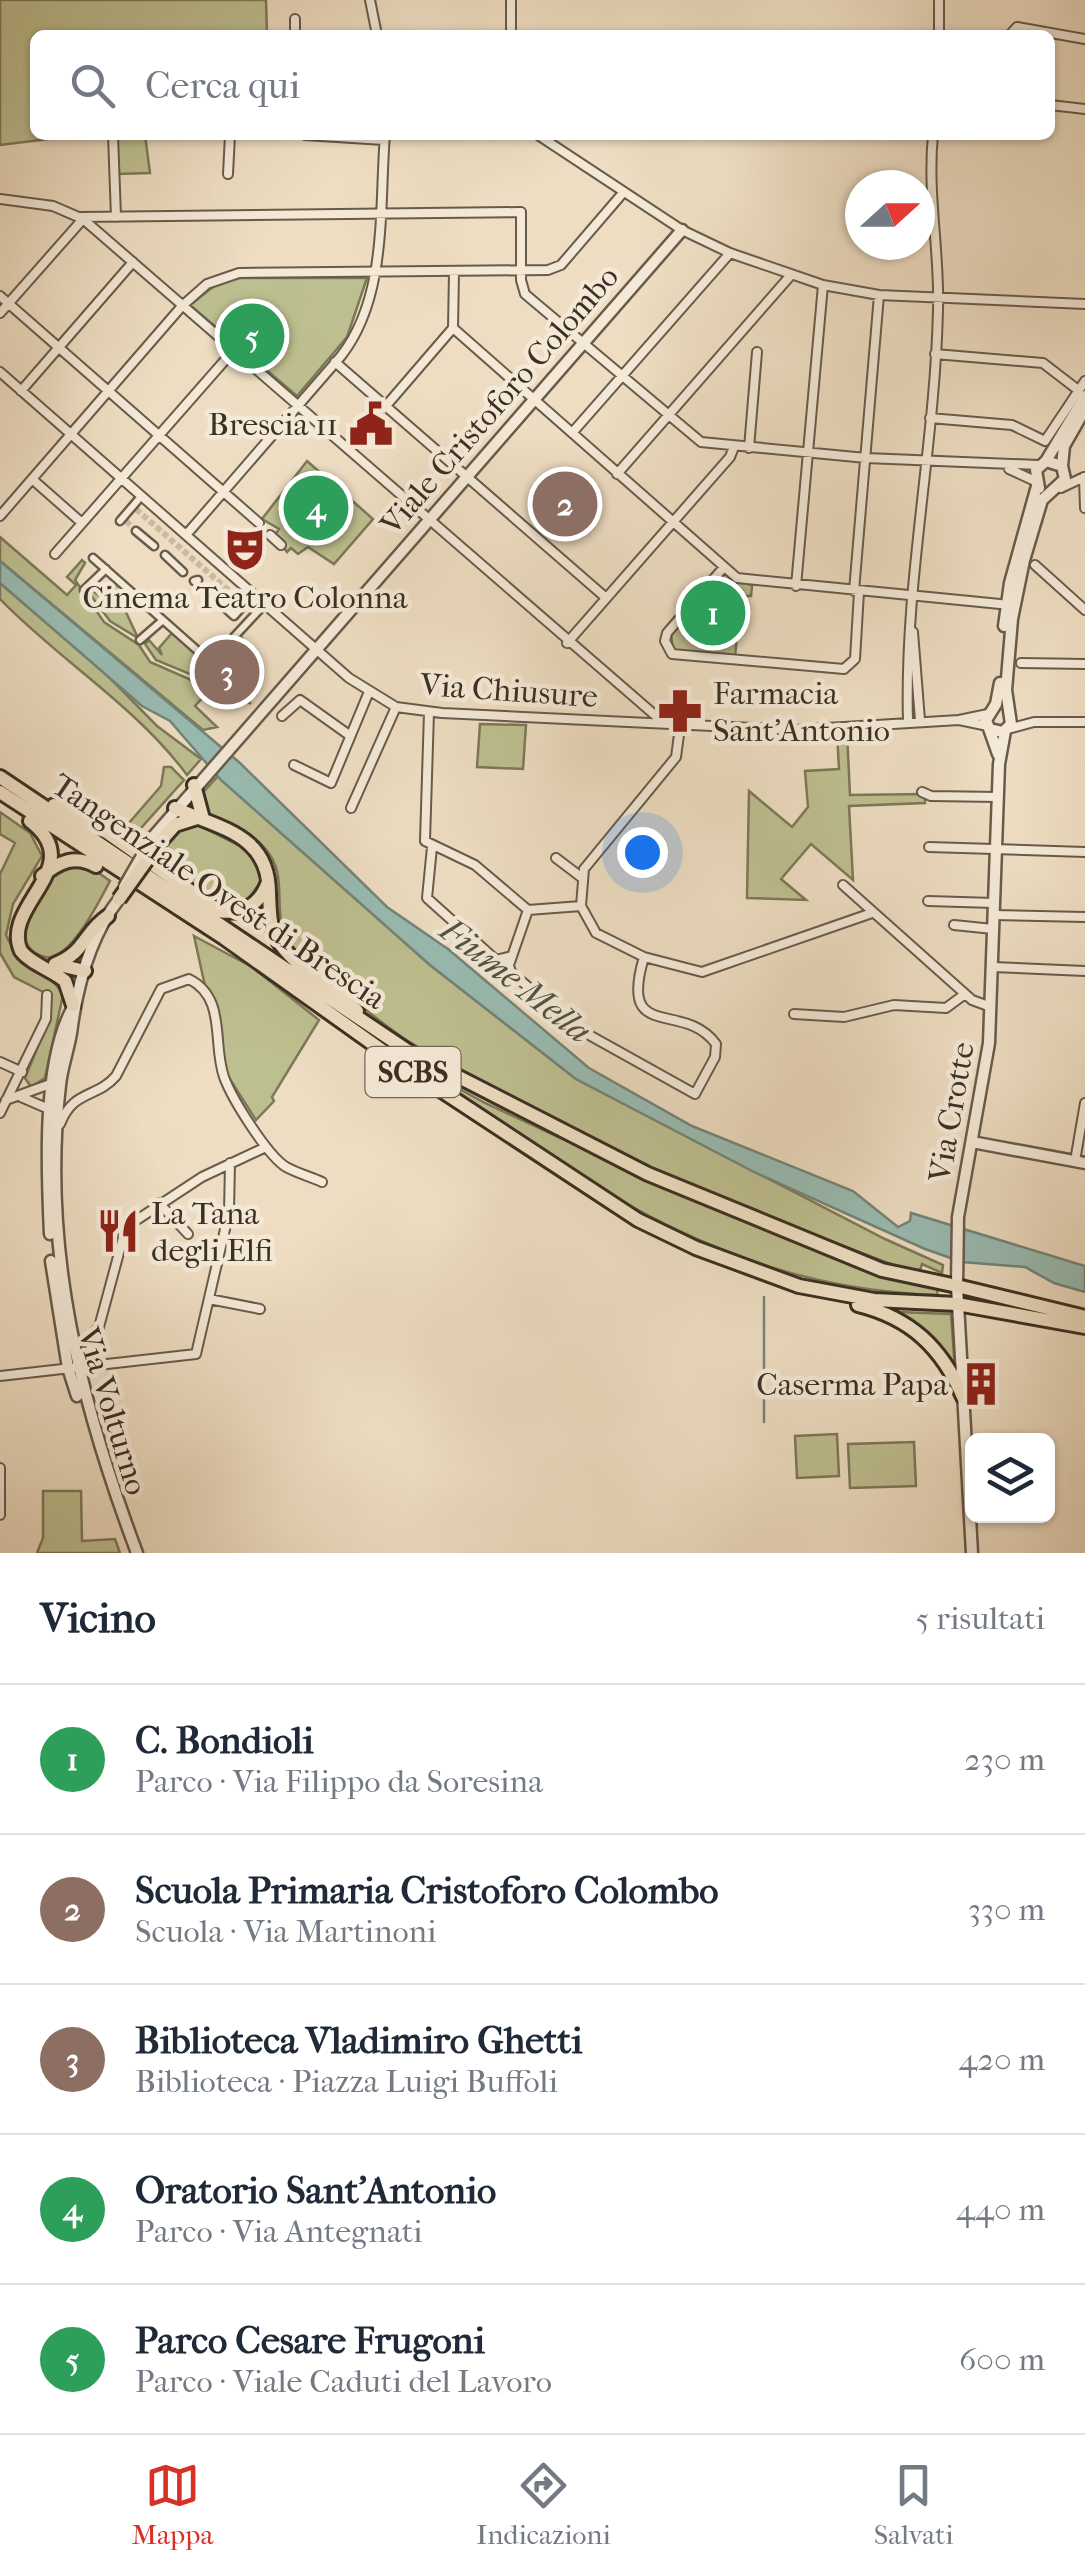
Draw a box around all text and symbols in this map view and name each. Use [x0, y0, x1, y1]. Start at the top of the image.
search box [30, 30, 1055, 140]
icon: search [65, 58, 120, 113]
text: Cerca qui [145, 63, 300, 108]
north arrow [845, 170, 935, 260]
street label: Viale Cristoforo Colombo [372, 258, 626, 543]
pin: 5 [220, 298, 284, 374]
public building icon: Brescia 11 [347, 400, 395, 448]
place label: Brescia 11 [208, 406, 338, 443]
pin: 2 [532, 466, 598, 542]
pin: 4 [284, 470, 348, 546]
theatre icon: Cinema Teatro Colonna [221, 525, 269, 573]
pin: 1 [680, 576, 746, 650]
place label: Cinema Teatro Colonna [83, 579, 409, 616]
pin: 3 [194, 634, 260, 710]
street label: Via Chiusure [418, 666, 599, 715]
place label: Farmacia Sant'Antonio [713, 675, 890, 749]
pharmacy icon: Farmacia Sant'Antonio [656, 687, 704, 735]
street label: Tangenziale Ovest di Brescia [45, 766, 393, 1018]
your location [617, 827, 668, 878]
water label: Fiume Mella [431, 908, 599, 1052]
street label: Via Crotte [921, 1039, 982, 1186]
road number: SCBS [366, 1047, 460, 1097]
place label: La Tana degli Elfi [151, 1195, 273, 1269]
restaurant icon: La Tana degli Elfi [94, 1207, 142, 1255]
street label: Via Volturno [69, 1322, 156, 1499]
building icon: Caserma Papa [957, 1360, 1005, 1408]
place label: Caserma Papa [756, 1366, 949, 1403]
map controls [965, 1433, 1055, 1523]
button: layers [965, 1433, 1055, 1523]
text: Vicino [40, 1594, 156, 1643]
text: 5 risultati [916, 1600, 1045, 1637]
text: C. Bondioli [135, 1718, 314, 1763]
text: 1 [67, 1741, 78, 1778]
text: 230 m [964, 1741, 1045, 1778]
text: Parco · Via Filippo da Soresina [135, 1763, 543, 1800]
text: Scuola Primaria Cristoforo Colombo [135, 1868, 719, 1913]
text: 2 [64, 1891, 81, 1928]
text: 330 m [968, 1891, 1045, 1928]
text: Scuola · Via Martinoni [135, 1913, 436, 1950]
text: Biblioteca Vladimiro Ghetti [135, 2018, 582, 2063]
text: 3 [66, 2041, 79, 2078]
text: 420 m [959, 2041, 1045, 2078]
text: Biblioteca · Piazza Luigi Buffoli [135, 2063, 558, 2100]
text: Oratorio Sant'Antonio [135, 2168, 496, 2213]
text: 4 [63, 2191, 82, 2228]
text: 440 m [956, 2191, 1045, 2228]
text: Parco · Via Antegnati [135, 2213, 423, 2250]
text: Parco Cesare Frugoni [135, 2318, 485, 2363]
text: 5 [66, 2341, 79, 2378]
text: 600 m [959, 2341, 1045, 2378]
text: Parco · Viale Caduti del Lavoro [135, 2363, 552, 2400]
tab: Mappa [131, 2458, 213, 2551]
tab: Indicazioni [476, 2458, 611, 2551]
tab: Salvati [874, 2458, 954, 2551]

